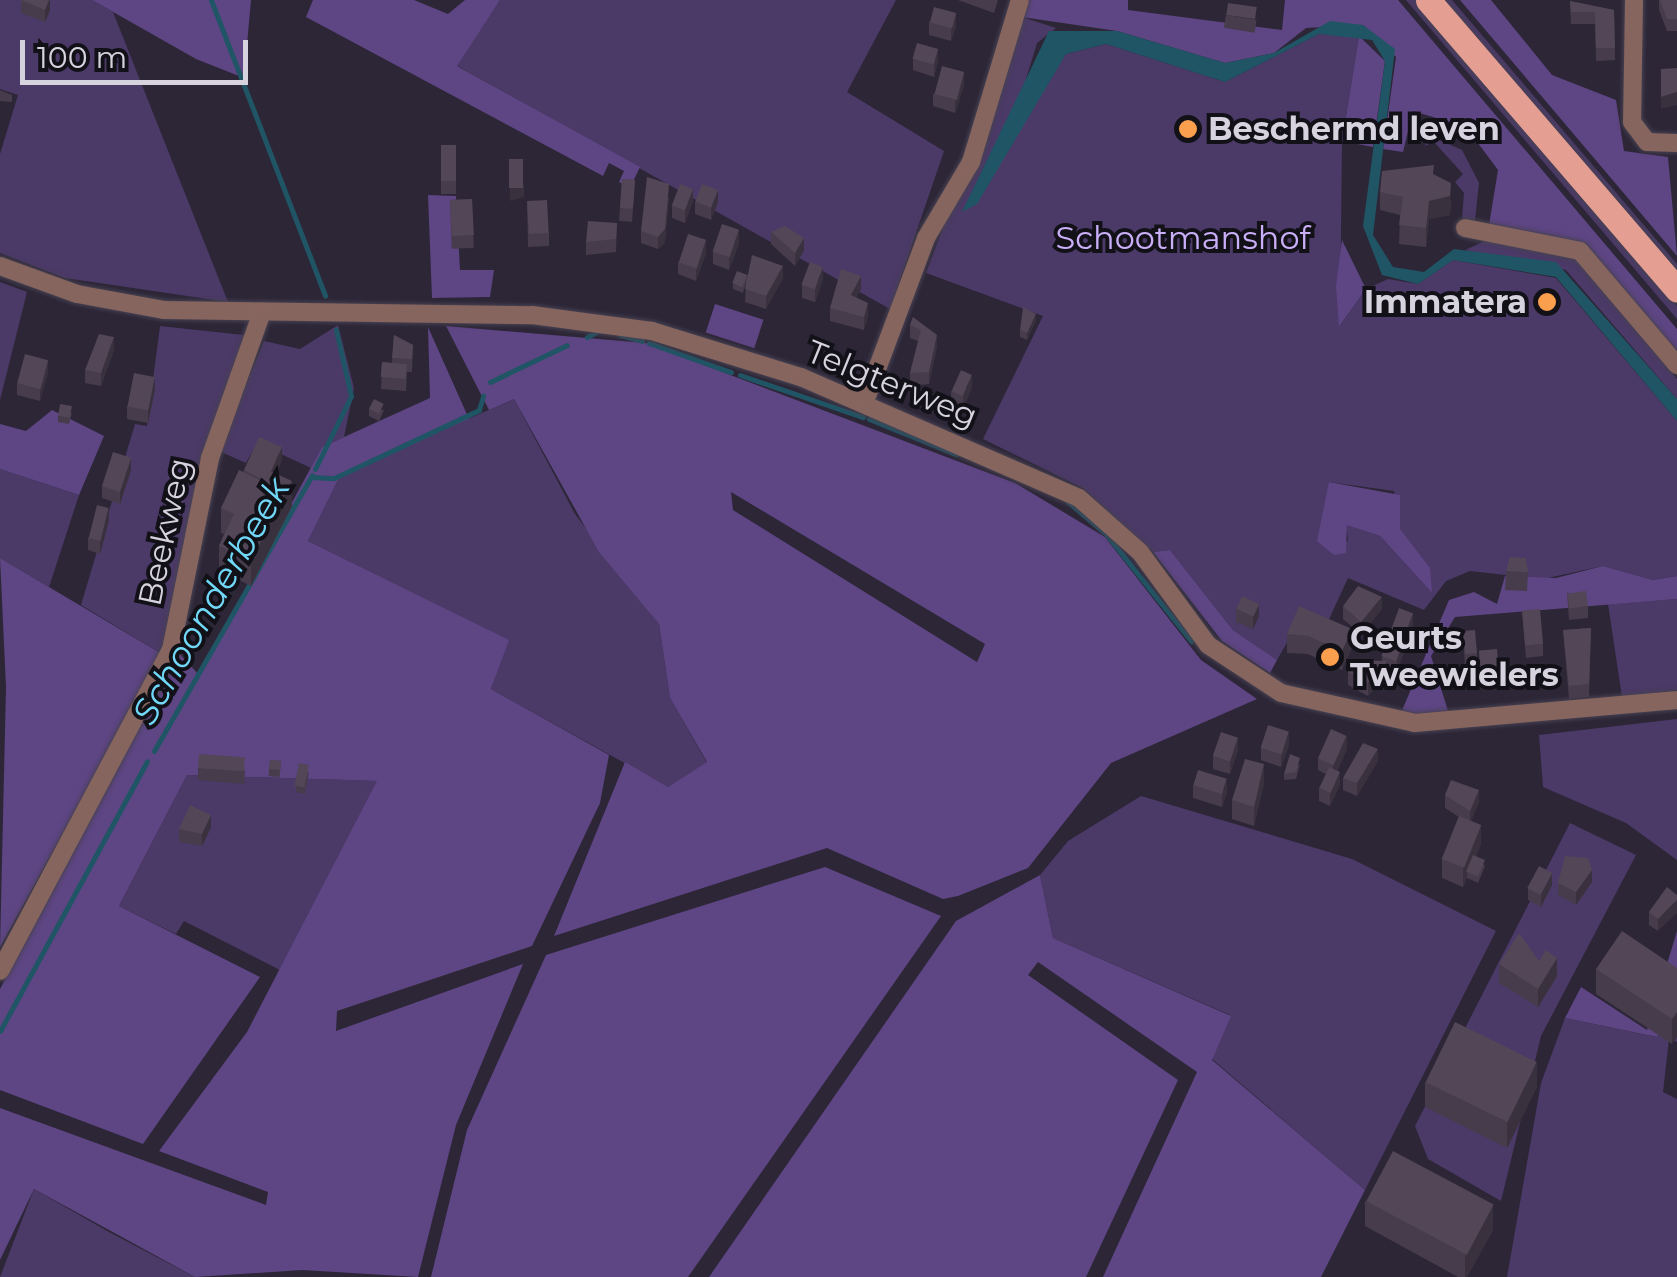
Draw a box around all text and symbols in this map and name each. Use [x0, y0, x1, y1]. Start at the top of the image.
scale bar [25, 20, 252, 82]
text: 100 m [37, 39, 127, 76]
place label: Beschermd leven [1208, 110, 1500, 148]
marker: Beschermd leven [1177, 118, 1199, 140]
park label: Schootmanshof [1056, 219, 1310, 257]
place label: Immatera [1364, 283, 1527, 321]
marker: Immatera [1536, 291, 1558, 313]
street label: Telgterweg [801, 332, 983, 436]
street label: Beekweg [131, 455, 199, 609]
water label: Schoonderbeek [123, 470, 299, 732]
place label: Geurts Tweewielers [1350, 620, 1559, 695]
marker: Geurts Tweewielers [1319, 646, 1341, 668]

